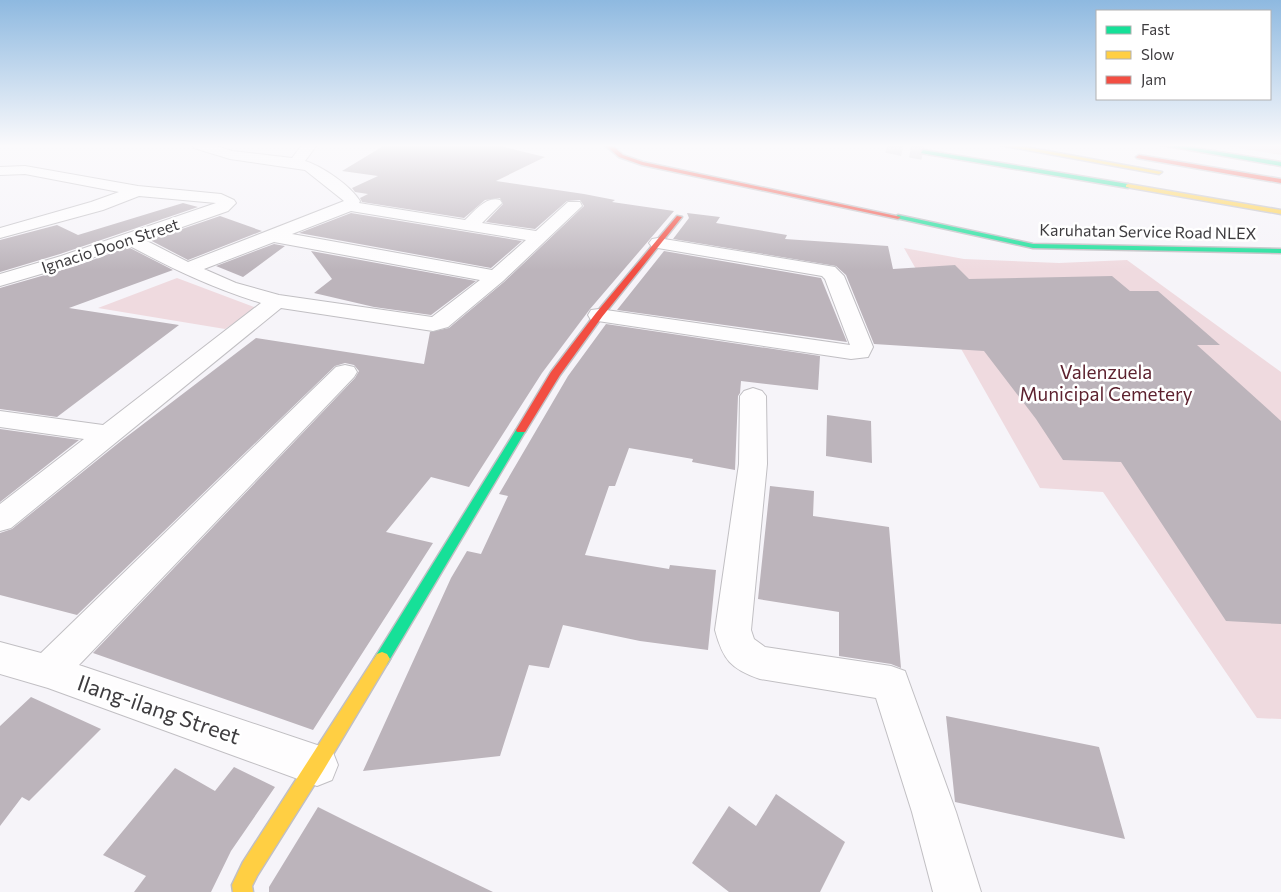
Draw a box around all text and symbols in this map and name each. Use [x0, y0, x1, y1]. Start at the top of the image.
legend [1096, 10, 1271, 100]
text: Fast [1141, 20, 1170, 38]
text: Slow [1141, 45, 1174, 63]
text: Jam [1141, 70, 1166, 88]
street label: Ignacio Doon Street [39, 214, 182, 276]
street label: Karuhatan Service Road NLEX [1039, 220, 1257, 242]
park label: Valenzuela Municipal Cemetery [1019, 360, 1193, 405]
street label: Ilang-ilang Street [74, 669, 244, 749]

